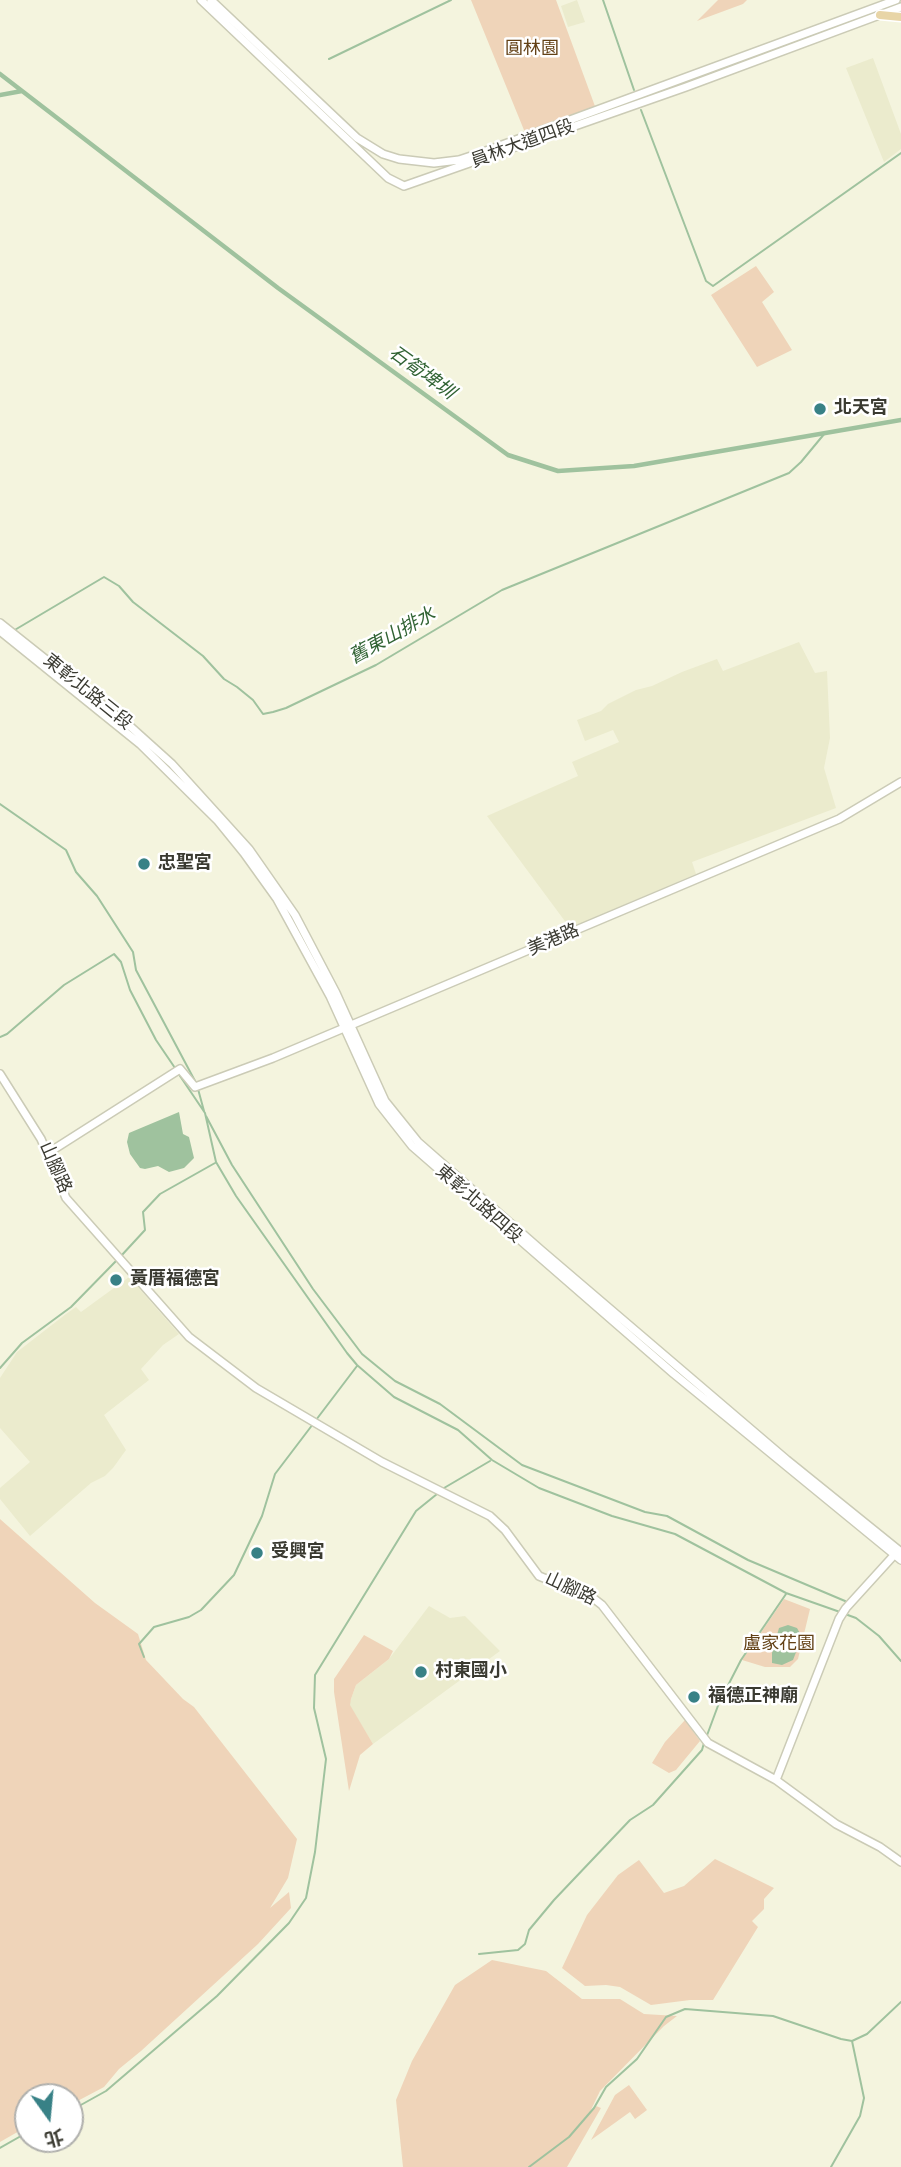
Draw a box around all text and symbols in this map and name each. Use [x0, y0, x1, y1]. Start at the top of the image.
park label: 圓林園 [505, 39, 559, 61]
street label: 員林大道四段 [469, 116, 577, 174]
water label: 石筍埤圳 [384, 342, 458, 406]
place label: 北天宮 [834, 398, 888, 420]
marker: 北天宮 [812, 401, 828, 417]
water label: 舊東山排水 [346, 604, 440, 670]
street label: 東彰北路三段 [38, 651, 136, 735]
place label: 忠聖宮 [158, 853, 212, 875]
marker: 忠聖宮 [136, 856, 152, 872]
street label: 美港路 [525, 921, 583, 961]
street label: 山腳路 [33, 1139, 75, 1197]
street label: 東彰北路四段 [430, 1161, 526, 1249]
place label: 黃厝福德宮 [130, 1269, 220, 1291]
marker: 黃厝福德宮 [108, 1272, 124, 1288]
place label: 受興宮 [271, 1542, 325, 1564]
marker: 受興宮 [249, 1545, 265, 1561]
street label: 山腳路 [541, 1569, 599, 1611]
park label: 盧家花園 [743, 1634, 815, 1656]
place label: 村東國小 [435, 1661, 507, 1683]
marker: 村東國小 [413, 1664, 429, 1680]
place label: 福德正神廟 [708, 1686, 798, 1708]
marker: 福德正神廟 [686, 1689, 702, 1705]
north arrow [14, 2083, 84, 2153]
text: 北 [41, 2121, 67, 2152]

